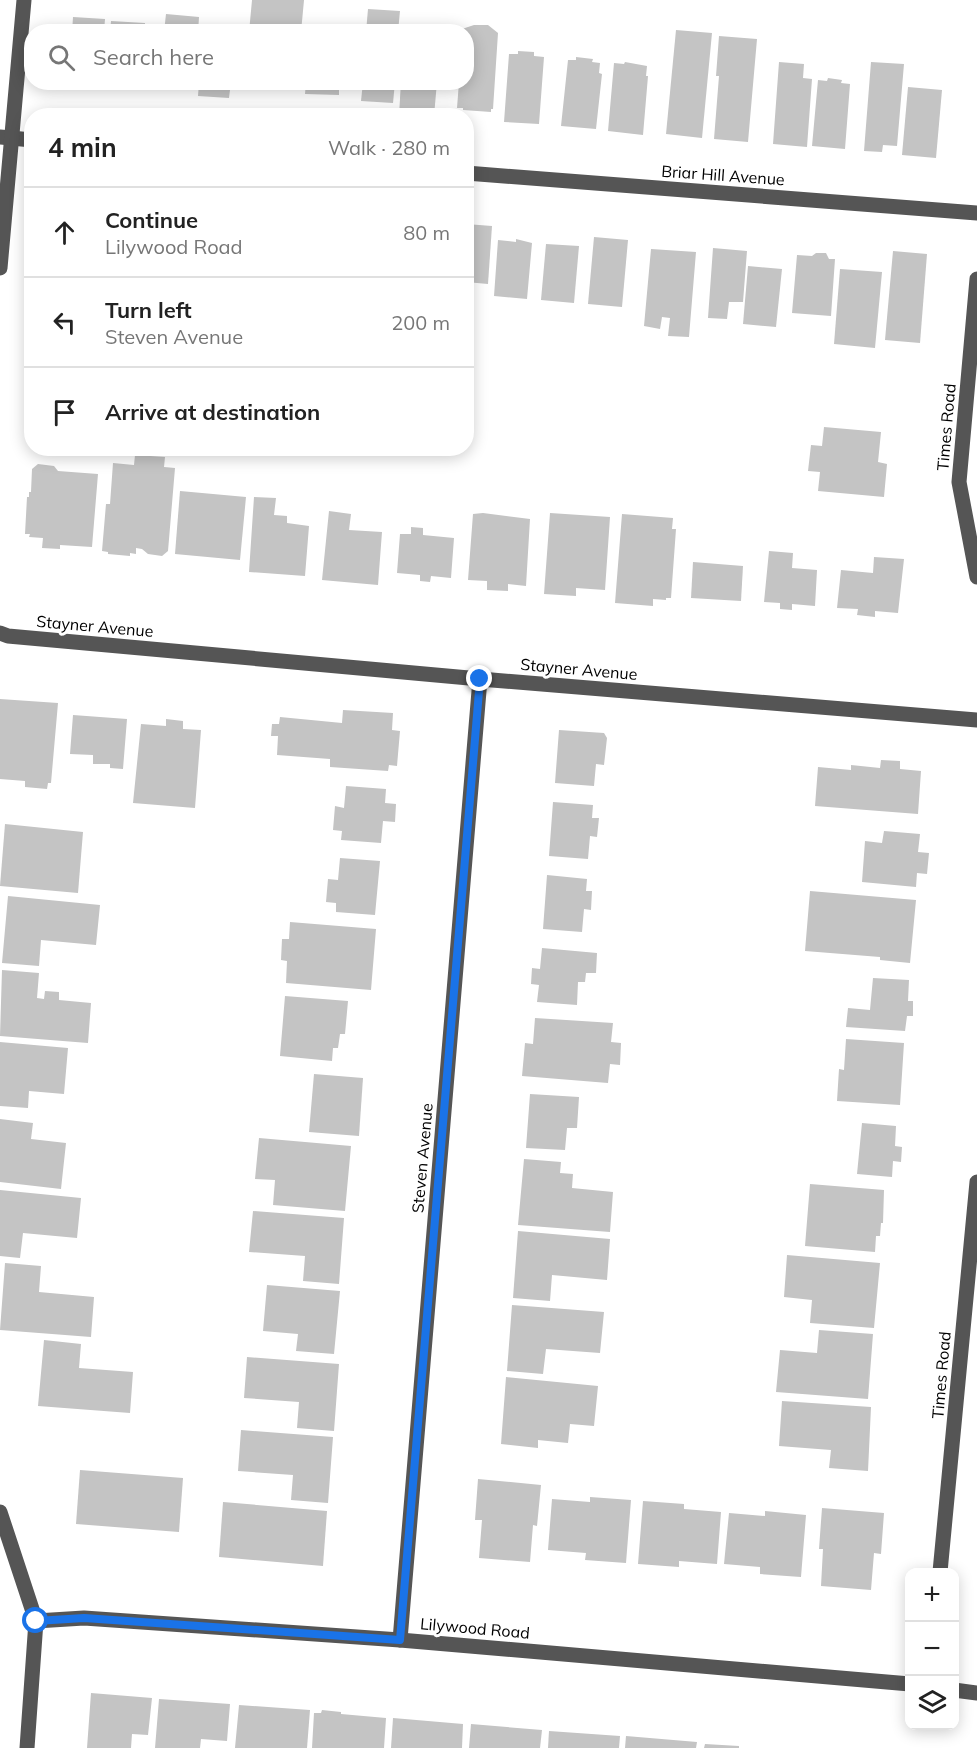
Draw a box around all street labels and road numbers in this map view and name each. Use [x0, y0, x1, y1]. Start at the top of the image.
street label: Briar Hill Avenue [661, 161, 785, 189]
street label: Times Road [932, 383, 960, 471]
street label: Stayner Avenue [36, 611, 154, 641]
street label: Stayner Avenue [520, 654, 638, 684]
street label: Steven Avenue [407, 1102, 437, 1214]
street label: Times Road [927, 1331, 955, 1419]
street label: Lilywood Road [419, 1613, 531, 1643]

